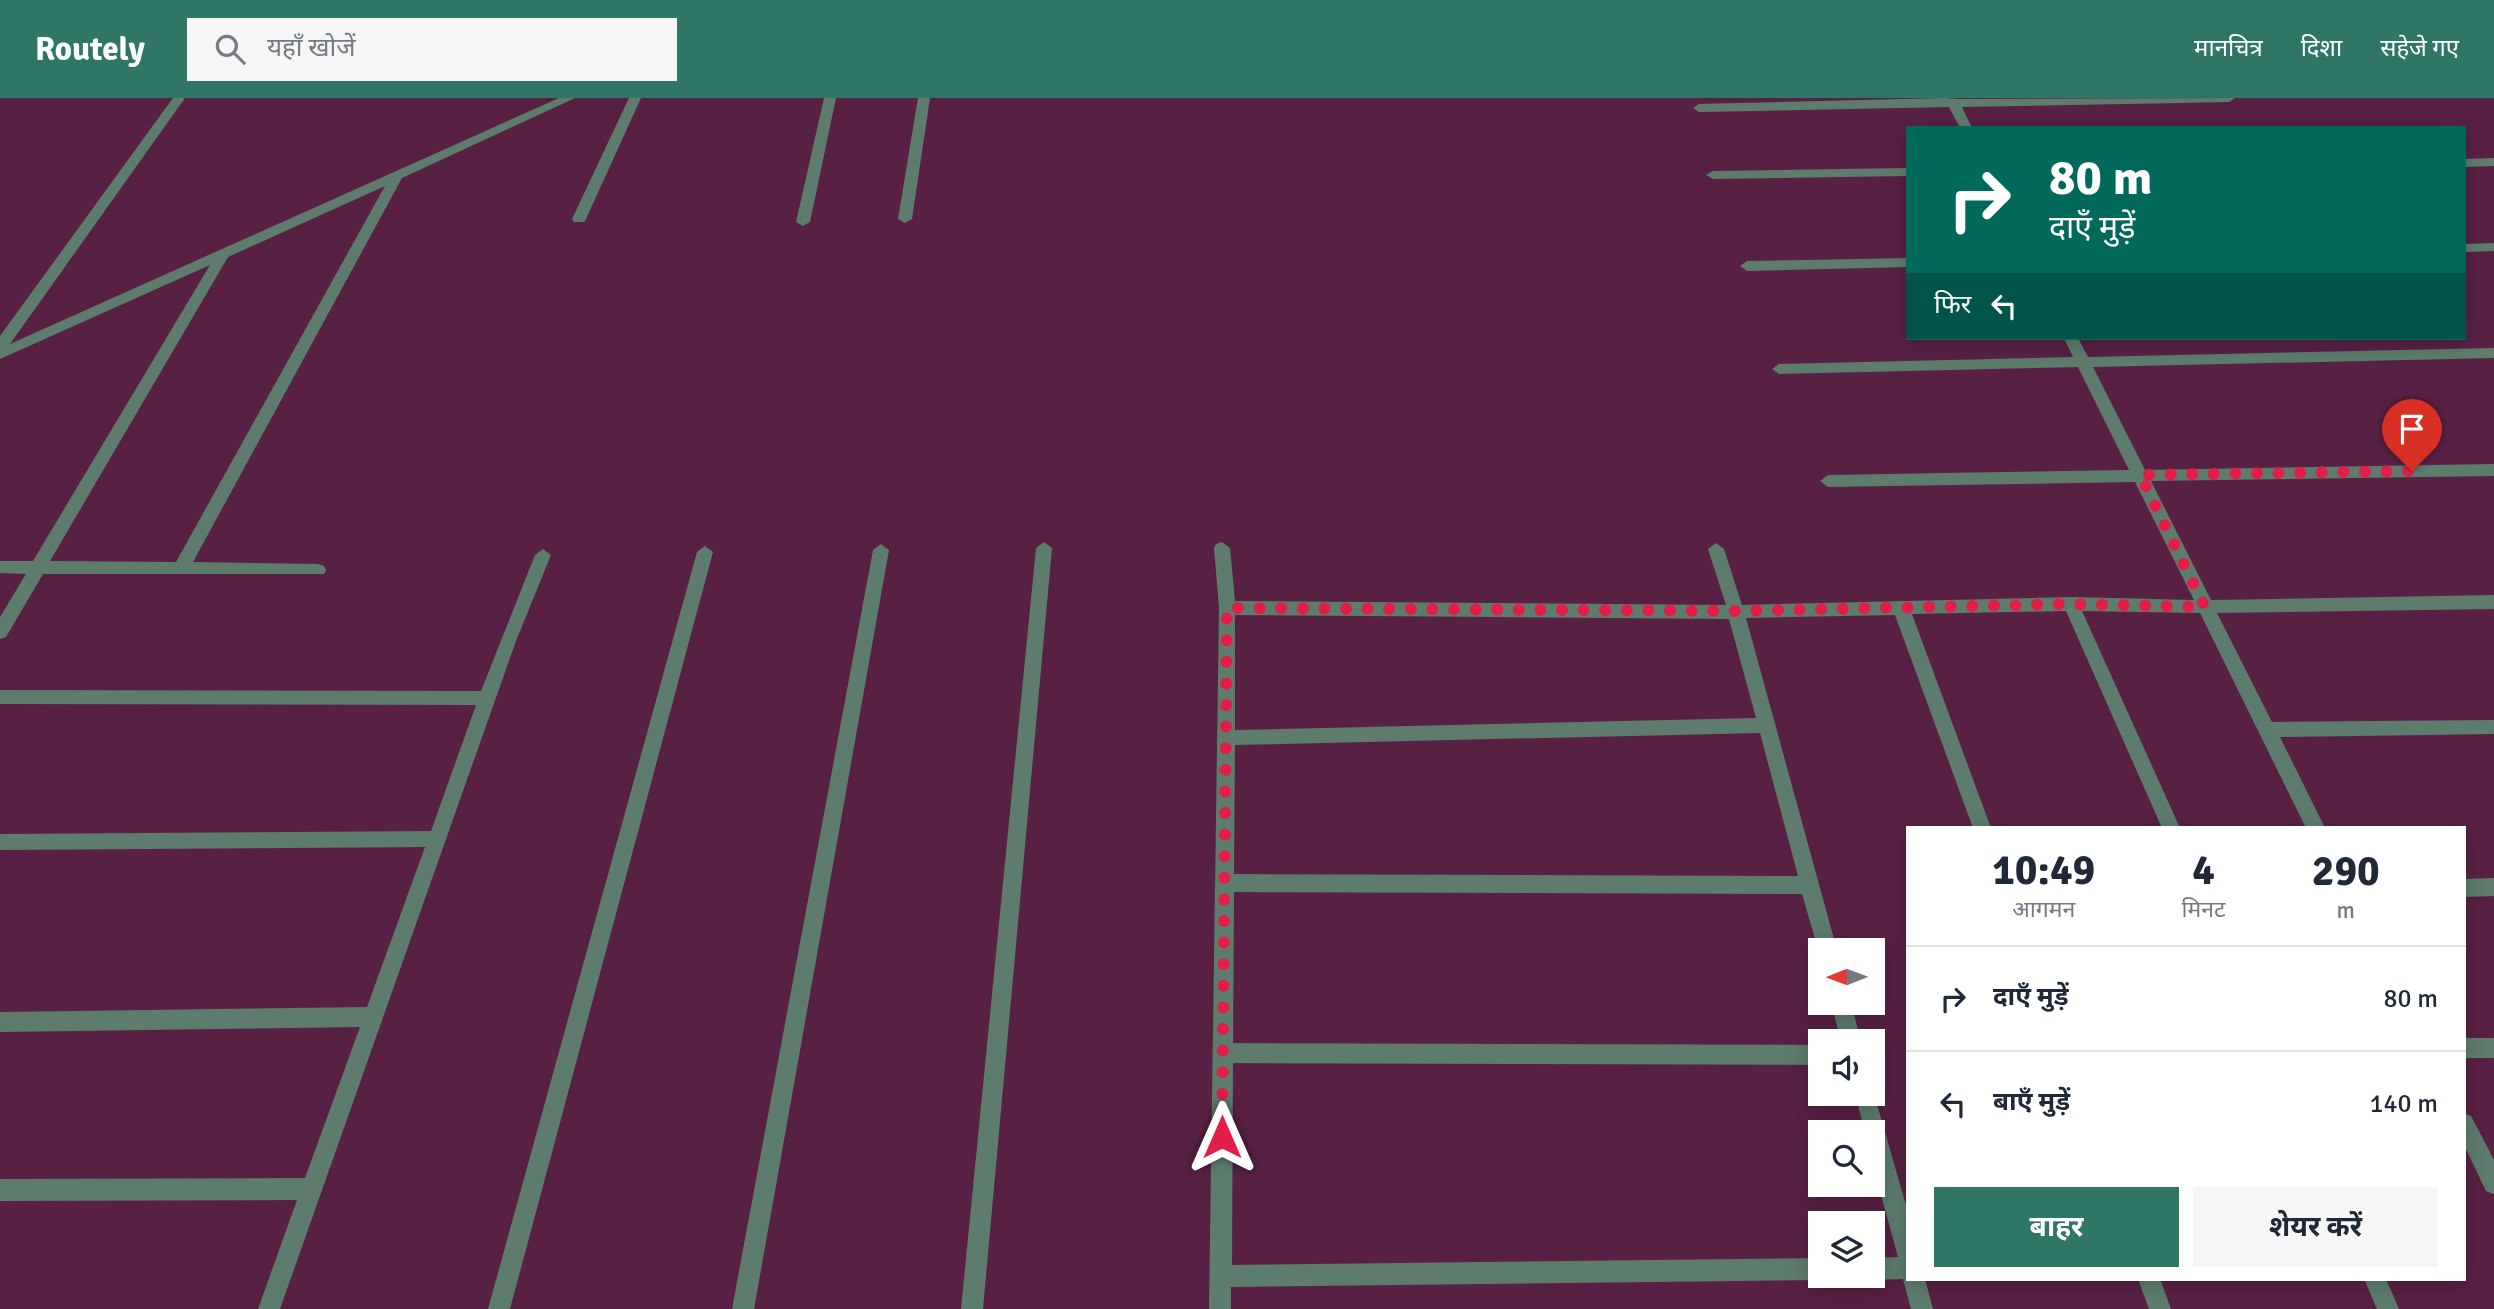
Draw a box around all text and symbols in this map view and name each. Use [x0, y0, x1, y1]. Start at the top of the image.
search box [187, 18, 677, 81]
text: Routely [35, 29, 145, 70]
icon: search [211, 30, 249, 68]
text: यहाँ खोजें [267, 32, 356, 64]
text: मानचित्र [2194, 33, 2263, 63]
text: दिशा [2301, 33, 2342, 63]
text: सहेजे गए [2380, 33, 2459, 63]
text: 80 m [2049, 148, 2152, 208]
icon: right [1934, 154, 2025, 245]
text: दाएँ मुड़ें [2049, 208, 2135, 247]
icon: left [1985, 287, 2023, 325]
text: फिर [1934, 289, 1971, 321]
pin [2382, 399, 2442, 471]
icon: arrive [2393, 410, 2431, 448]
text: 10:49 [1992, 845, 2095, 896]
text: 4 [2192, 845, 2215, 896]
text: 290 [2312, 846, 2380, 897]
text: आगमन [2012, 895, 2075, 924]
text: मिनट [2181, 895, 2226, 924]
text: m [2337, 896, 2355, 925]
north arrow [1808, 938, 1885, 1015]
map controls [1808, 938, 1885, 1288]
icon: right [1934, 980, 1972, 1018]
text: दाएँ मुड़ें [1993, 981, 2069, 1013]
text: 80 m [2383, 983, 2438, 1015]
button: sound [1808, 1029, 1885, 1106]
icon: left [1934, 1085, 1972, 1123]
text: बाएँ मुड़ें [1993, 1086, 2070, 1118]
text: 140 m [2369, 1088, 2438, 1120]
position arrow [1185, 1100, 1259, 1174]
button: search [1808, 1120, 1885, 1197]
button: बाहर [1934, 1187, 2179, 1267]
button: शेयर करें [2193, 1187, 2438, 1267]
button: layers [1808, 1211, 1885, 1288]

